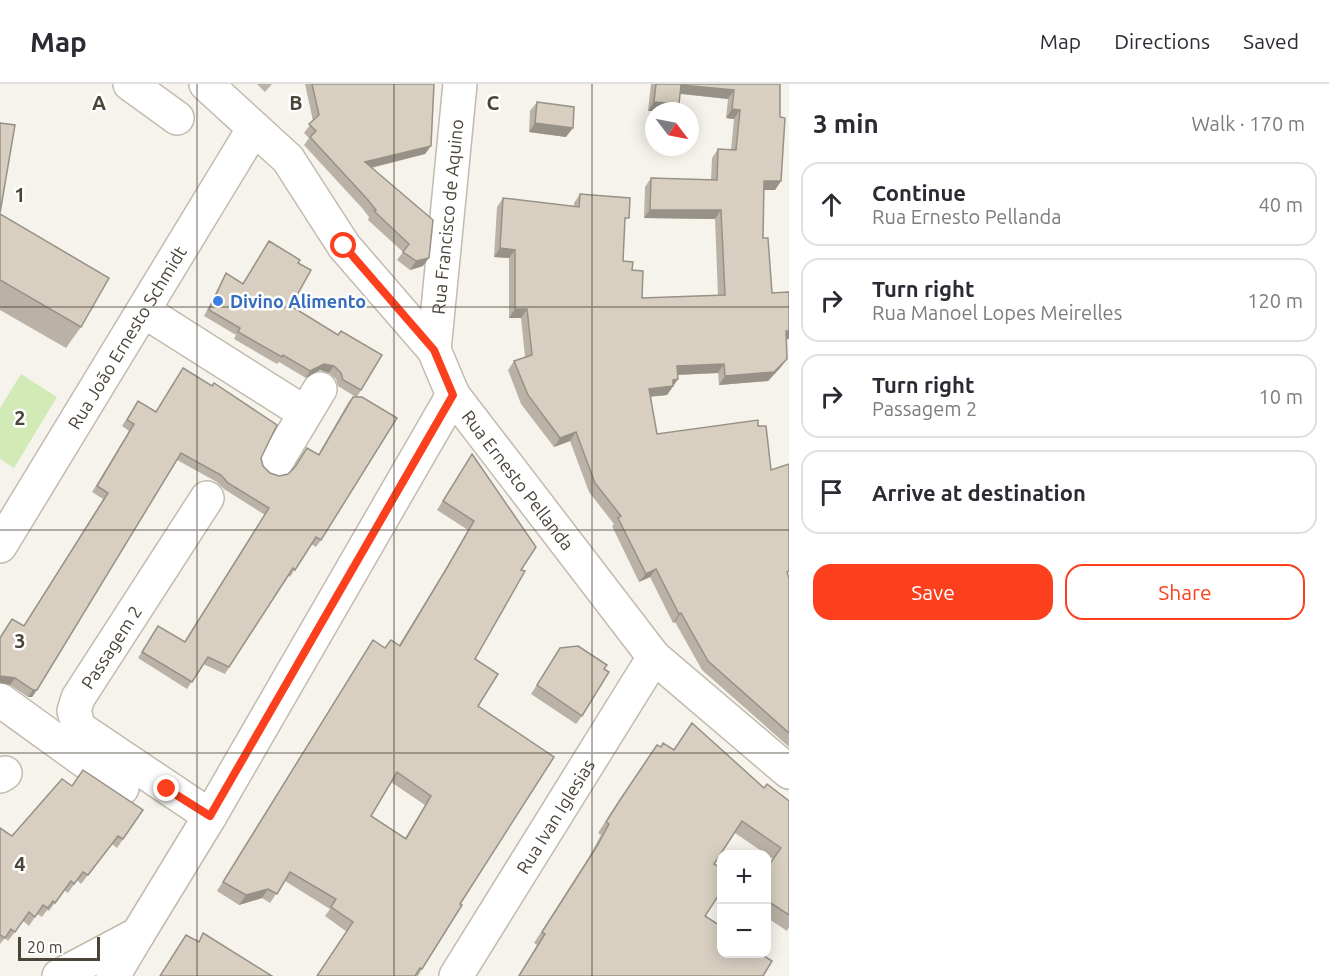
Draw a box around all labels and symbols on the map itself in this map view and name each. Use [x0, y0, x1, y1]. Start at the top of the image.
text: A [92, 91, 106, 114]
text: B [289, 91, 303, 114]
text: C [487, 91, 500, 114]
north arrow [645, 102, 699, 156]
street label: Rua Francisco de Aquino [428, 118, 467, 315]
text: 1 [14, 183, 26, 206]
route start [330, 232, 356, 258]
street label: Rua João Ernesto Schmidt [64, 242, 190, 433]
place label: Divino Alimento [230, 291, 366, 311]
marker: Divino Alimento [211, 294, 225, 308]
text: 2 [14, 406, 26, 429]
street label: Rua Ernesto Pellanda [458, 406, 578, 554]
street label: Passagem 2 [77, 602, 145, 692]
text: 3 [14, 629, 26, 652]
street label: Rua Ivan Iglesias [512, 755, 598, 877]
route end [153, 775, 179, 801]
text: 4 [14, 852, 26, 875]
scale bar [18, 934, 100, 962]

